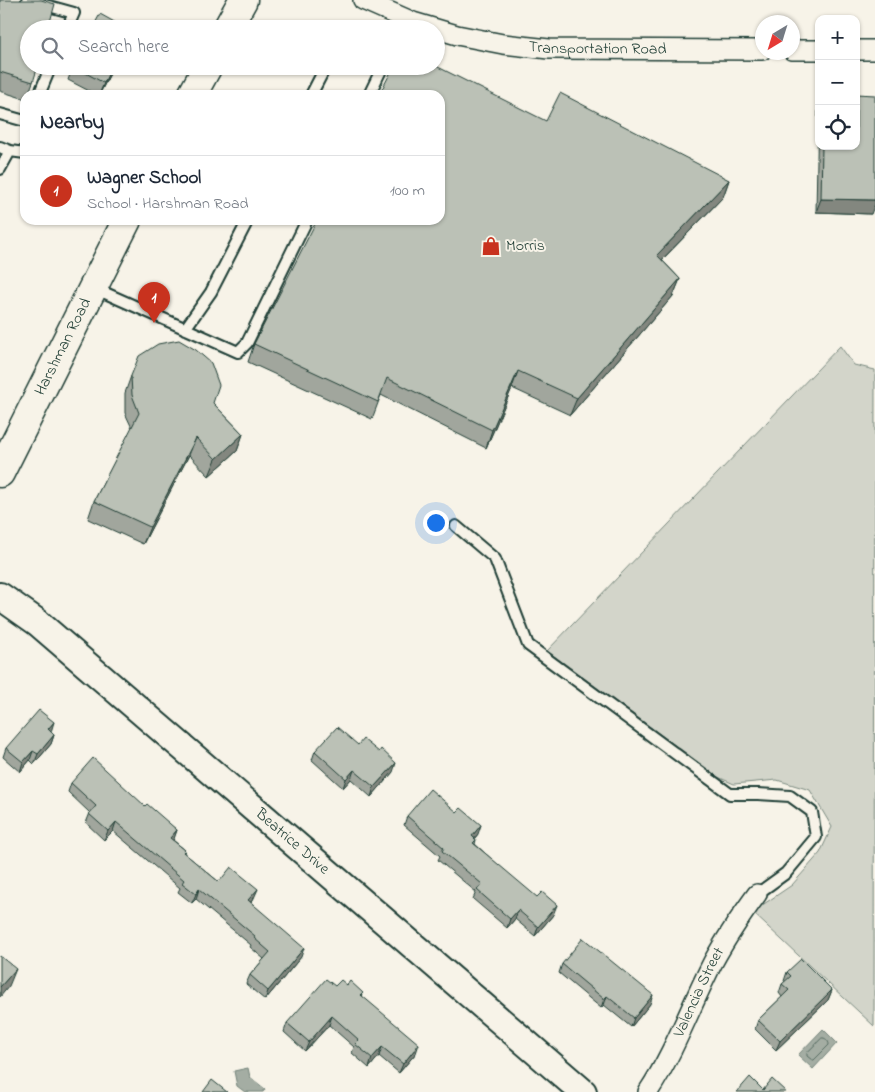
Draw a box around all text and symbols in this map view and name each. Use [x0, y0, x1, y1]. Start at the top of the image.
north arrow [755, 15, 800, 60]
map controls [815, 15, 860, 150]
button: + [815, 15, 860, 60]
search box [20, 20, 445, 75]
icon: search [38, 34, 66, 62]
text: Search here [78, 34, 169, 61]
street label: Transportation Road [527, 35, 667, 62]
button: − [815, 60, 860, 105]
button: locate [815, 105, 860, 150]
text: Nearby [40, 108, 104, 138]
text: Wagner School [87, 165, 201, 192]
text: 1 [53, 179, 59, 203]
text: 100 m [390, 179, 425, 203]
text: School · Harshman Road [87, 192, 249, 216]
place label: Morris [506, 234, 545, 258]
shop icon: Morris [480, 235, 502, 257]
pin: 1 [138, 282, 170, 323]
street label: Harshman Road [29, 294, 98, 400]
your location [423, 510, 449, 536]
street label: Beatrice Drive [249, 802, 335, 881]
street label: Valencia Street [667, 942, 731, 1042]

